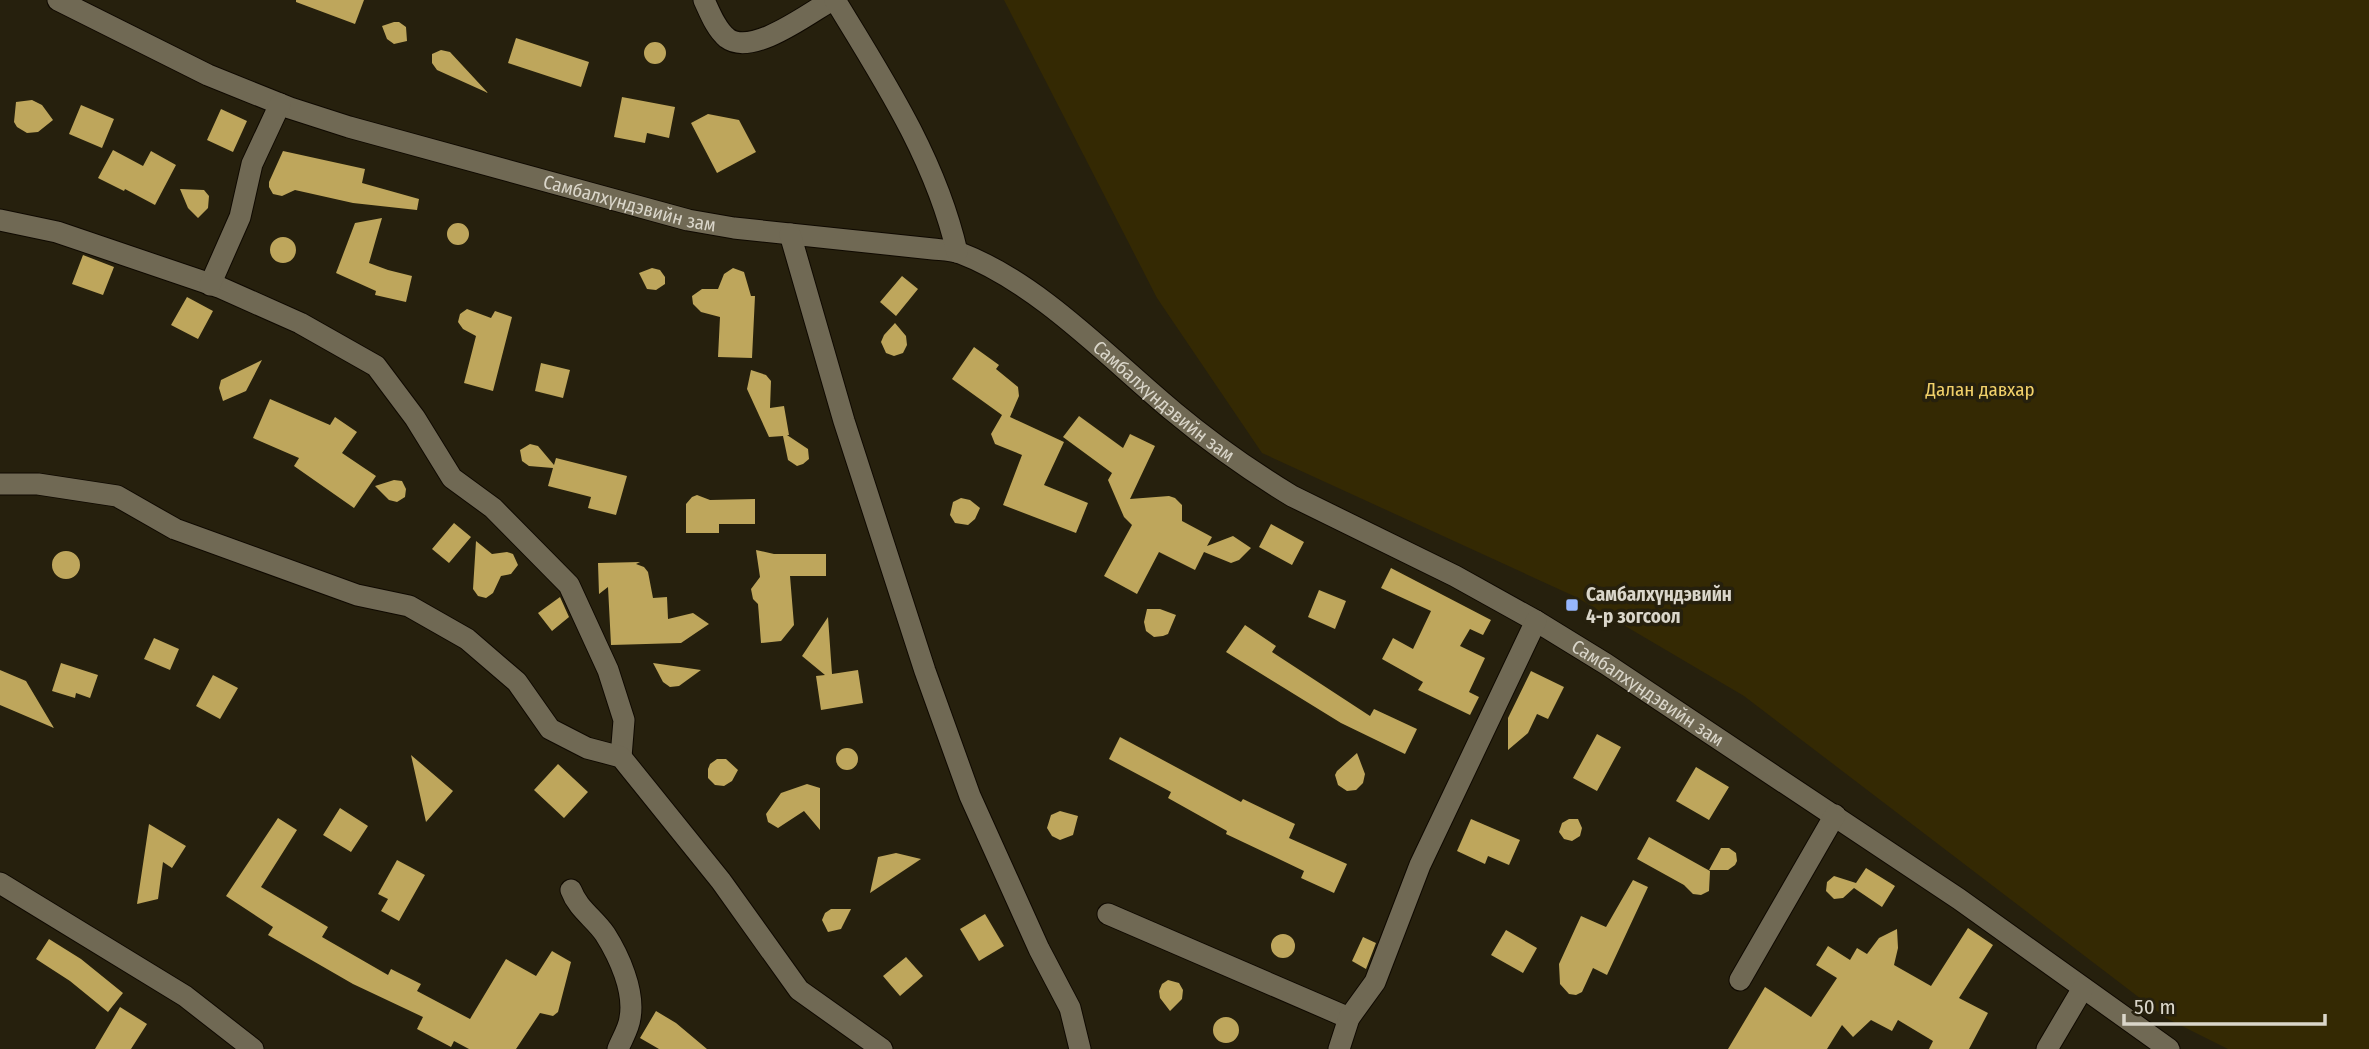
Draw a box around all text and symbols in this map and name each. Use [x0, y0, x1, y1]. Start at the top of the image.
street label: Самбалхүндэвийн зам [541, 169, 718, 236]
street label: Самбалхүндэвийн зам [1089, 335, 1239, 467]
park label: Далан давхар [1924, 378, 2035, 401]
place label: Самбалхүндэвийн 4-р зогсоол [1586, 583, 1732, 628]
marker: Самбалхүндэвийн 4-р зогсоол [1564, 597, 1580, 613]
street label: Самбалхүндэвийн зам [1568, 634, 1729, 751]
scale bar [2124, 982, 2325, 1026]
text: 50 m [2134, 994, 2176, 1020]

